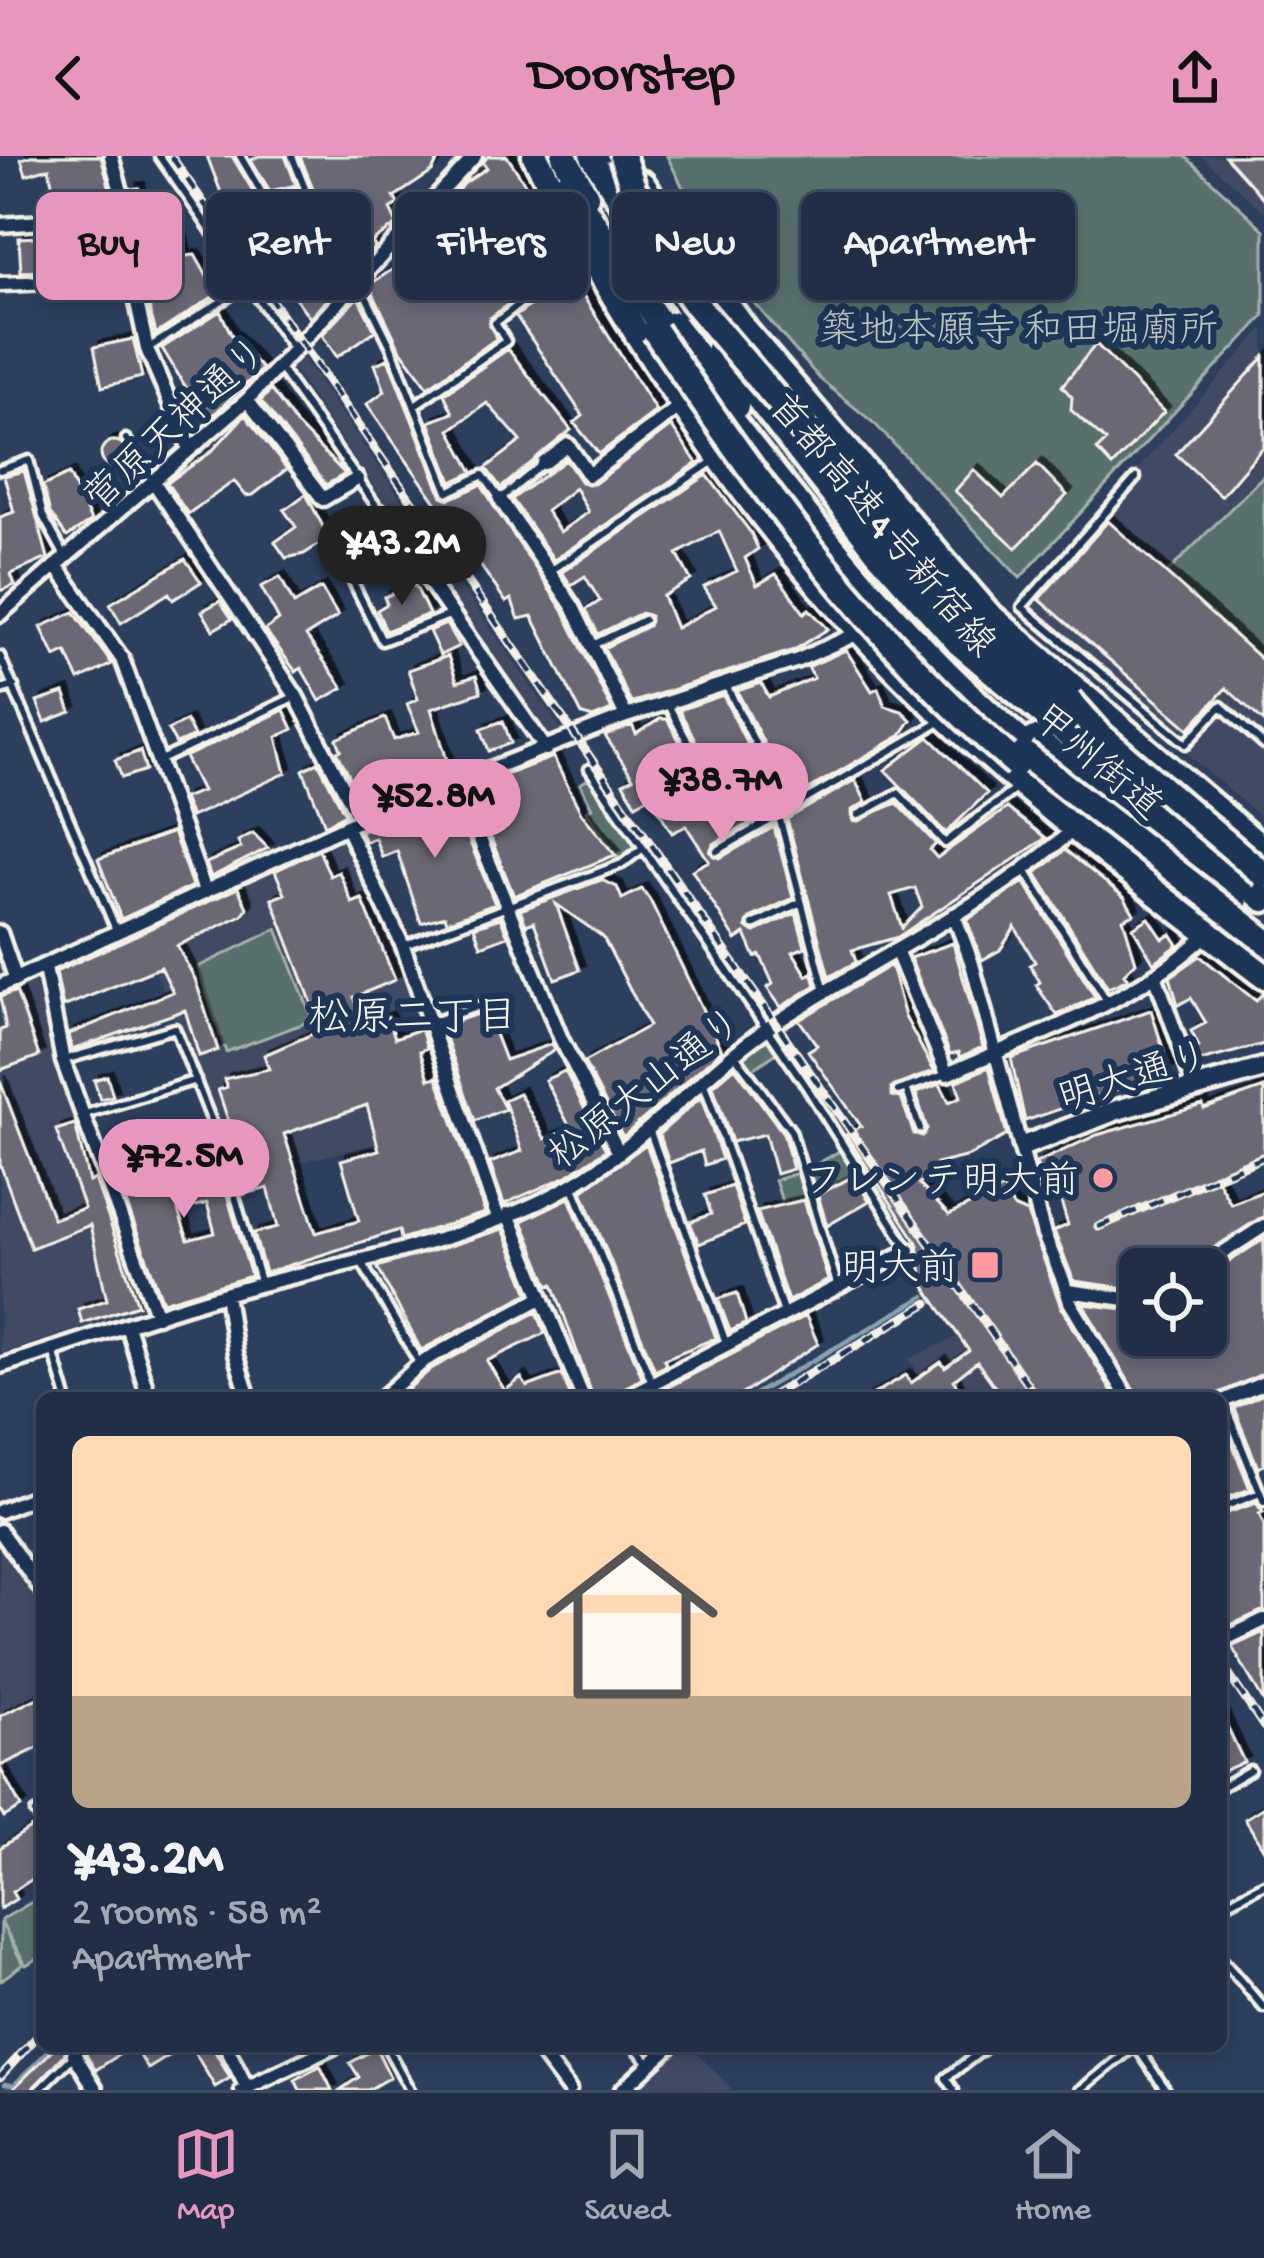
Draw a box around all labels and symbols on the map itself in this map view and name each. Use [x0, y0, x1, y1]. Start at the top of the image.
park label: 築地本願寺 和田堀廟所 [819, 309, 1219, 357]
street label: 菅原天神通り [76, 329, 280, 524]
street label: 首都高速4号新宿線 [755, 385, 1004, 669]
pin: ¥43.2M [304, 506, 500, 608]
street label: 甲州街道 [1020, 696, 1170, 833]
pin: ¥38.7M [624, 743, 820, 845]
pin: ¥52.8M [337, 759, 533, 861]
district label: 松原二丁目 [308, 996, 518, 1046]
street label: 松原大山通り [541, 1001, 755, 1182]
street label: 明大通り [1053, 1035, 1216, 1125]
pin: ¥72.5M [86, 1119, 282, 1221]
place label: フレンテ明大前 [804, 1160, 1079, 1208]
marker: フレンテ明大前 [1090, 1165, 1116, 1191]
place label: 明大前 [841, 1247, 958, 1295]
marker: 明大前 [969, 1249, 1001, 1281]

